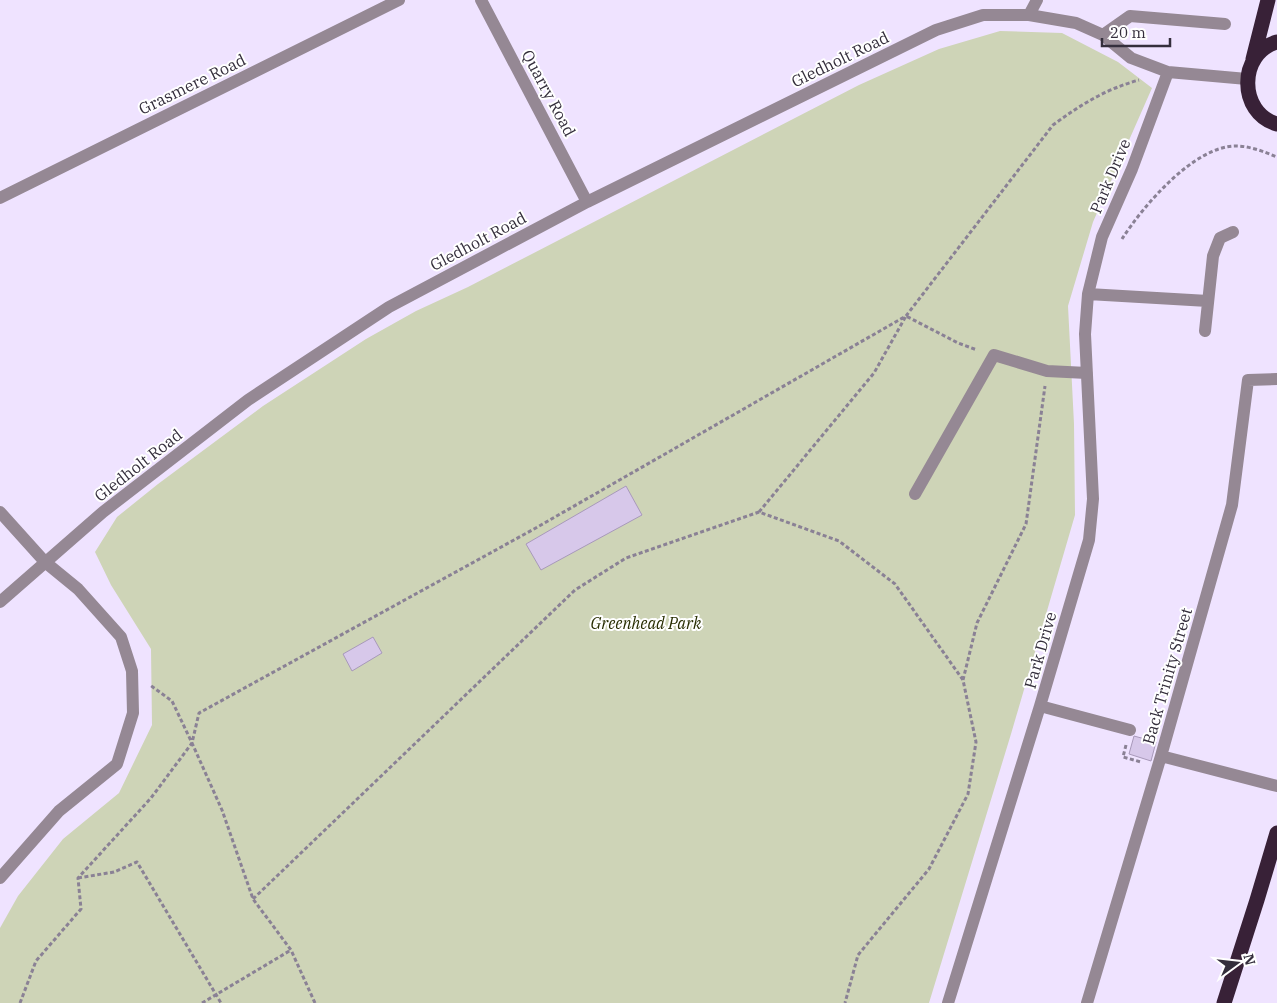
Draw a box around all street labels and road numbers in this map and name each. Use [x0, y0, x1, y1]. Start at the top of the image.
street label: Gledholt Road [788, 27, 892, 91]
street label: Quarry Road [518, 46, 580, 140]
street label: Grasmere Road [135, 49, 249, 119]
street label: Park Drive [1085, 136, 1135, 216]
street label: Gledholt Road [426, 207, 530, 275]
street label: Gledholt Road [90, 424, 186, 506]
street label: Back Trinity Street [1138, 605, 1196, 747]
street label: Park Drive [1019, 609, 1061, 691]

